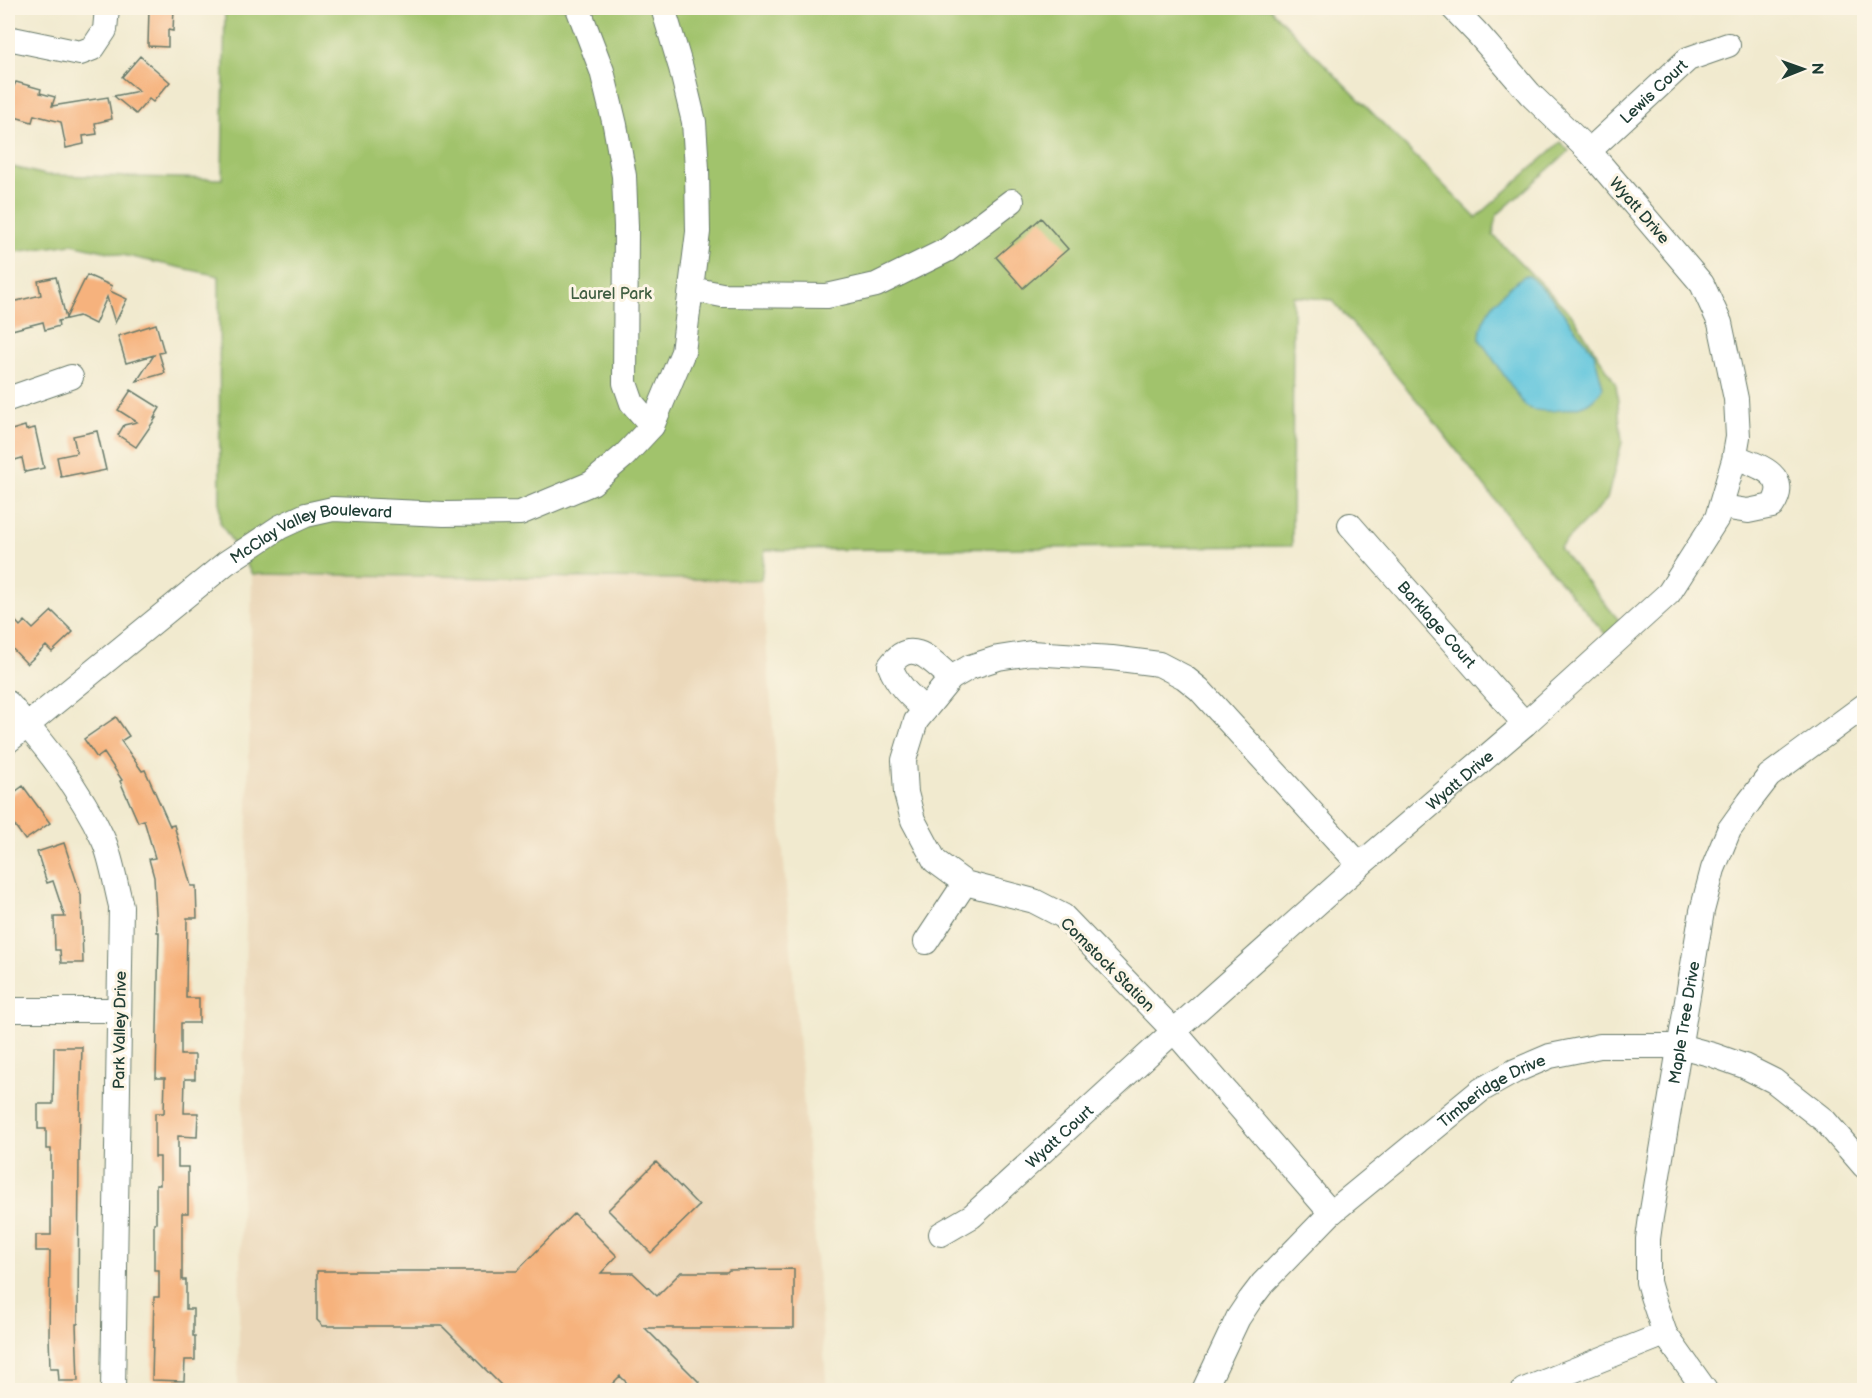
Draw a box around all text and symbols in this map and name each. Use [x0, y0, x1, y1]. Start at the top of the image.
north arrow [1773, 39, 1833, 99]
street label: Lewis Court [1617, 56, 1692, 128]
text: N [1807, 63, 1826, 75]
street label: Wyatt Drive [1605, 174, 1673, 249]
park label: Laurel Park [570, 285, 652, 304]
street label: McClay Valley Boulevard [227, 501, 393, 568]
street label: Barklage Court [1393, 578, 1479, 673]
street label: Wyatt Drive [1423, 747, 1498, 815]
street label: Comstock Station [1056, 914, 1158, 1016]
street label: Maple Tree Drive [1665, 959, 1705, 1086]
street label: Park Valley Drive [110, 970, 131, 1089]
street label: Timberidge Drive [1435, 1051, 1549, 1132]
street label: Wyatt Court [1023, 1102, 1098, 1173]

